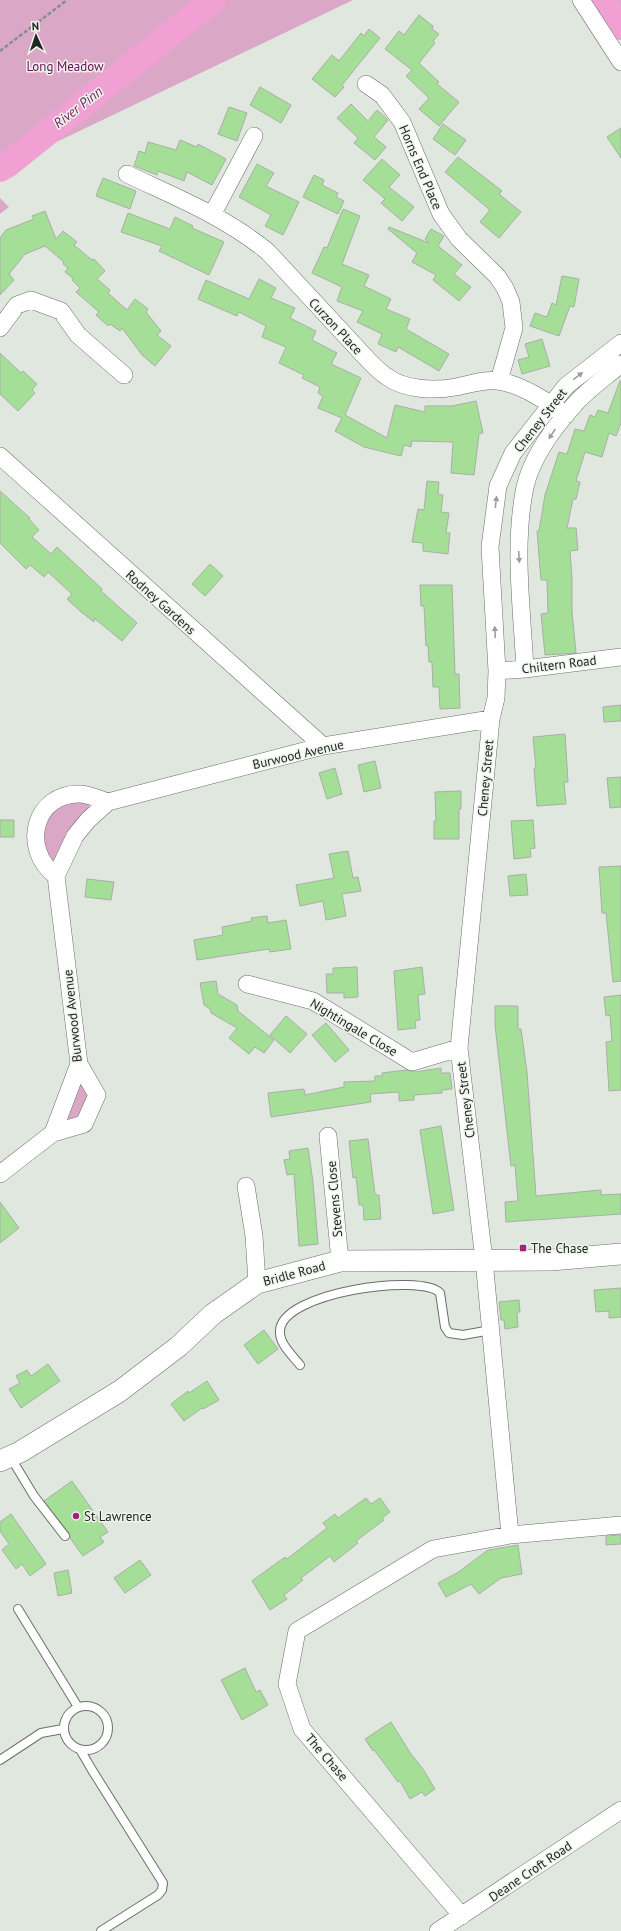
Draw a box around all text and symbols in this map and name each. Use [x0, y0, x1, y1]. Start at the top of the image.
north arrow [16, 16, 56, 56]
text: N [31, 19, 39, 33]
park label: Long Meadow [26, 58, 104, 75]
water label: River Pinn [50, 82, 106, 132]
street label: Horns End Place [395, 122, 446, 212]
street label: Curzon Place [305, 294, 366, 358]
one-way arrow [573, 372, 584, 381]
street label: Cheney Street [510, 384, 571, 456]
one-way arrow [548, 429, 556, 439]
one-way arrow [493, 496, 499, 508]
one-way arrow [516, 551, 523, 563]
street label: Rodney Gardens [122, 566, 199, 638]
one-way arrow [492, 625, 498, 638]
street label: Chiltern Road [521, 651, 597, 678]
street label: Burwood Avenue [251, 736, 345, 773]
street label: Cheney Street [474, 738, 497, 817]
street label: Burwood Avenue [59, 969, 86, 1063]
street label: Nightingale Close [307, 995, 401, 1060]
street label: Cheney Street [452, 1060, 479, 1139]
street label: Stevens Close [323, 1160, 346, 1238]
place label: The Chase [531, 1240, 588, 1257]
marker: The Chase [518, 1243, 528, 1253]
street label: Bridle Road [261, 1257, 327, 1290]
place label: St Lawrence [84, 1508, 152, 1525]
marker: St Lawrence [71, 1511, 81, 1521]
street label: The Chase [301, 1730, 352, 1785]
street label: Deane Croft Road [486, 1837, 575, 1905]

